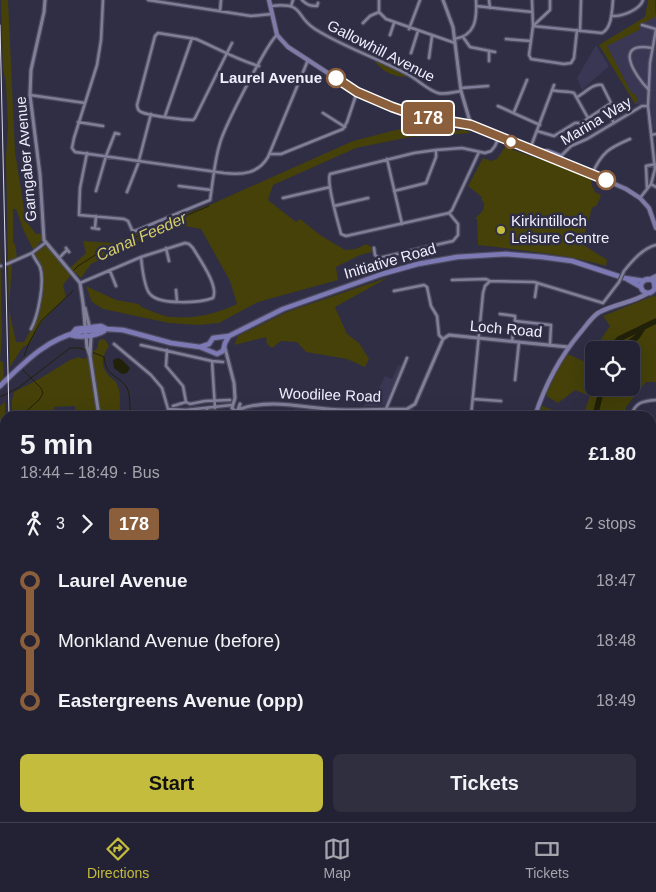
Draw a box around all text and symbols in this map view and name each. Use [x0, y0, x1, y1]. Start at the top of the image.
street label: Gallowhill Avenue [325, 16, 438, 85]
marker: Laurel Avenue [326, 68, 346, 88]
place label: Laurel Avenue [220, 69, 322, 86]
street label: Marina Way [557, 93, 635, 148]
street label: Garngaber Avenue [12, 96, 39, 222]
line badge: 178 [399, 102, 457, 134]
text: 178 [413, 108, 443, 128]
unlabelled marker [504, 135, 518, 149]
unlabelled marker [596, 170, 616, 190]
water label: Canal Feeder [93, 209, 190, 264]
place label: Kirkintilloch Leisure Centre [511, 212, 609, 246]
marker: Kirkintilloch Leisure Centre [495, 224, 507, 236]
street label: Initiative Road [342, 239, 438, 282]
street label: Loch Road [469, 317, 543, 340]
map controls [585, 341, 640, 396]
button: locate [585, 341, 640, 396]
street label: Woodilee Road [279, 384, 381, 405]
text: 5 min [20, 429, 93, 460]
text: £1.80 [588, 443, 636, 464]
text: 18:44 – 18:49 · Bus [20, 464, 160, 481]
icon: walk [20, 510, 48, 538]
icon: forward [73, 510, 101, 538]
text: 178 [119, 514, 149, 534]
text: 3 [56, 515, 65, 532]
text: 2 stops [584, 515, 636, 532]
text: Laurel Avenue [58, 570, 188, 591]
text: 18:47 [596, 572, 636, 589]
text: Monkland Avenue (before) [58, 630, 281, 651]
text: 18:48 [596, 632, 636, 649]
text: Eastergreens Avenue (opp) [58, 690, 304, 711]
text: 18:49 [596, 692, 636, 709]
button: Start [20, 754, 323, 812]
button: Tickets [333, 754, 636, 812]
tab: Directions [87, 835, 149, 881]
tab: Map [323, 835, 351, 881]
tab: Tickets [525, 835, 569, 881]

